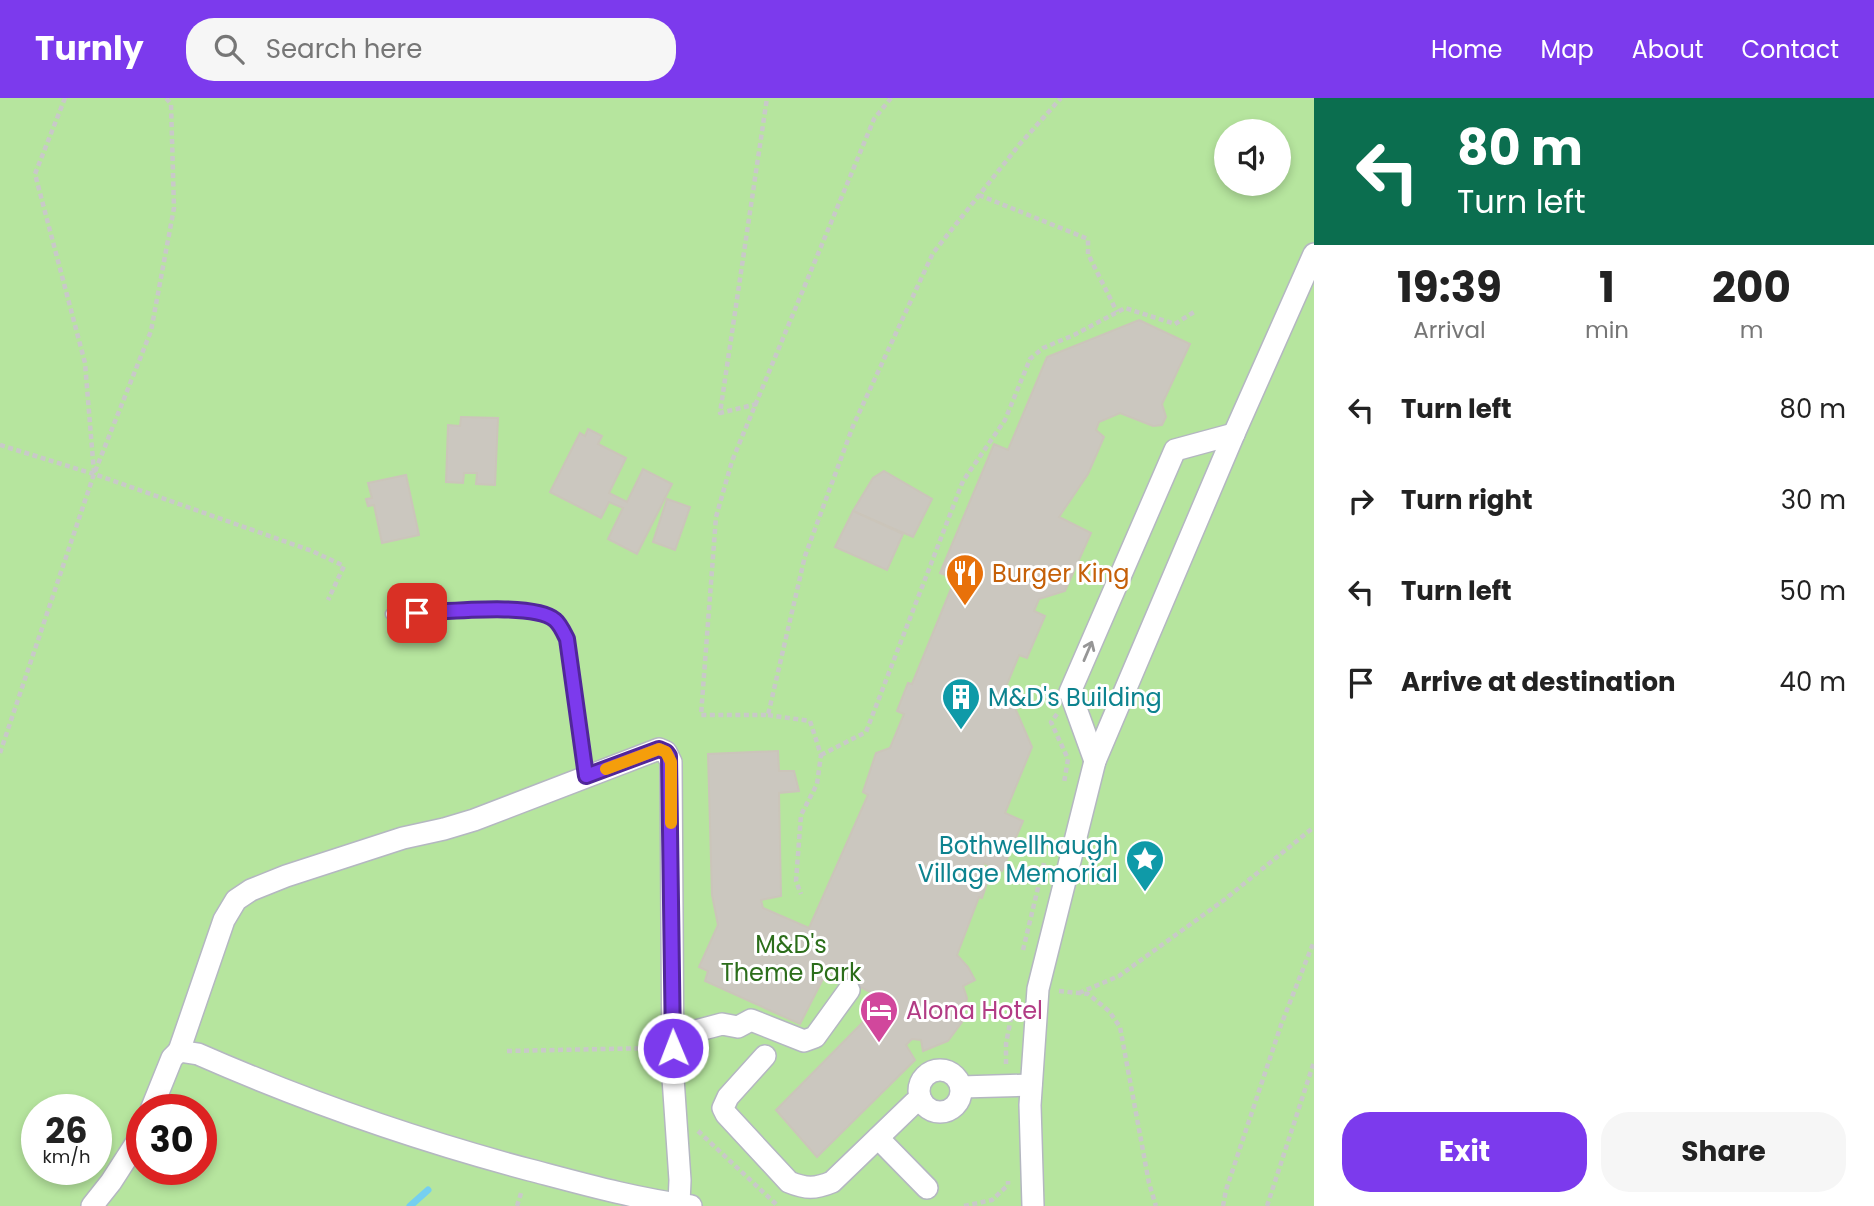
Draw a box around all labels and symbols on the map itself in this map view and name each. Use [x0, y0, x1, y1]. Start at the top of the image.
restaurant icon: Burger King [944, 552, 986, 607]
place label: Burger King [992, 557, 1129, 590]
pin [387, 583, 447, 643]
one-way arrow [1082, 641, 1095, 663]
building icon: M&D's Building [940, 676, 982, 731]
place label: M&D's Building [988, 681, 1162, 714]
place label: Bothwellhaugh Village Memorial [918, 829, 1118, 890]
place icon: Bothwellhaugh Village Memorial [1124, 838, 1166, 893]
park label: M&D's Theme Park [721, 928, 862, 989]
hotel icon: Alona Hotel [858, 989, 900, 1044]
place label: Alona Hotel [906, 994, 1043, 1027]
position arrow [636, 1011, 710, 1085]
speed limit sign: 30 [126, 1094, 217, 1185]

